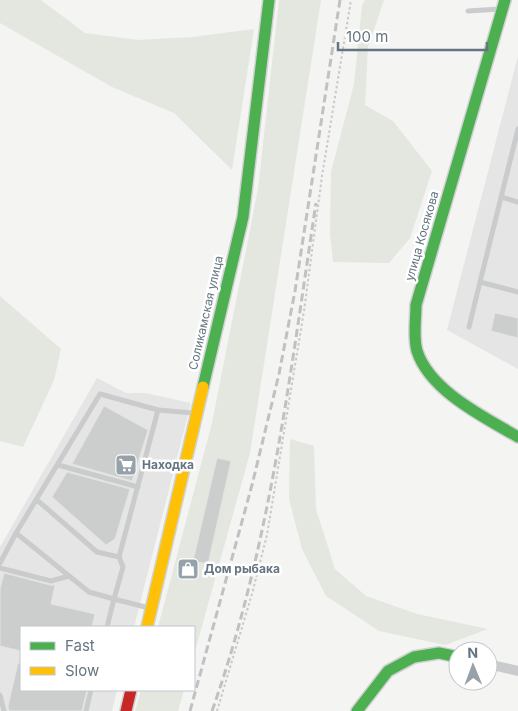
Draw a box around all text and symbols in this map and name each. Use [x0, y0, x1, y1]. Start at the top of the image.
scale bar [338, 20, 487, 52]
text: 100 m [346, 27, 388, 46]
street label: улица Косякова [402, 189, 442, 282]
street label: Соликамская улица [185, 254, 226, 371]
supermarket icon: Находка [114, 453, 138, 477]
place label: Находка [142, 457, 194, 472]
shop icon: Дом рыбака [176, 557, 200, 581]
place label: Дом рыбака [204, 561, 280, 576]
legend [20, 626, 195, 691]
text: Fast [65, 636, 95, 655]
north arrow [448, 641, 498, 691]
text: N [467, 644, 478, 661]
text: Slow [65, 661, 99, 680]

